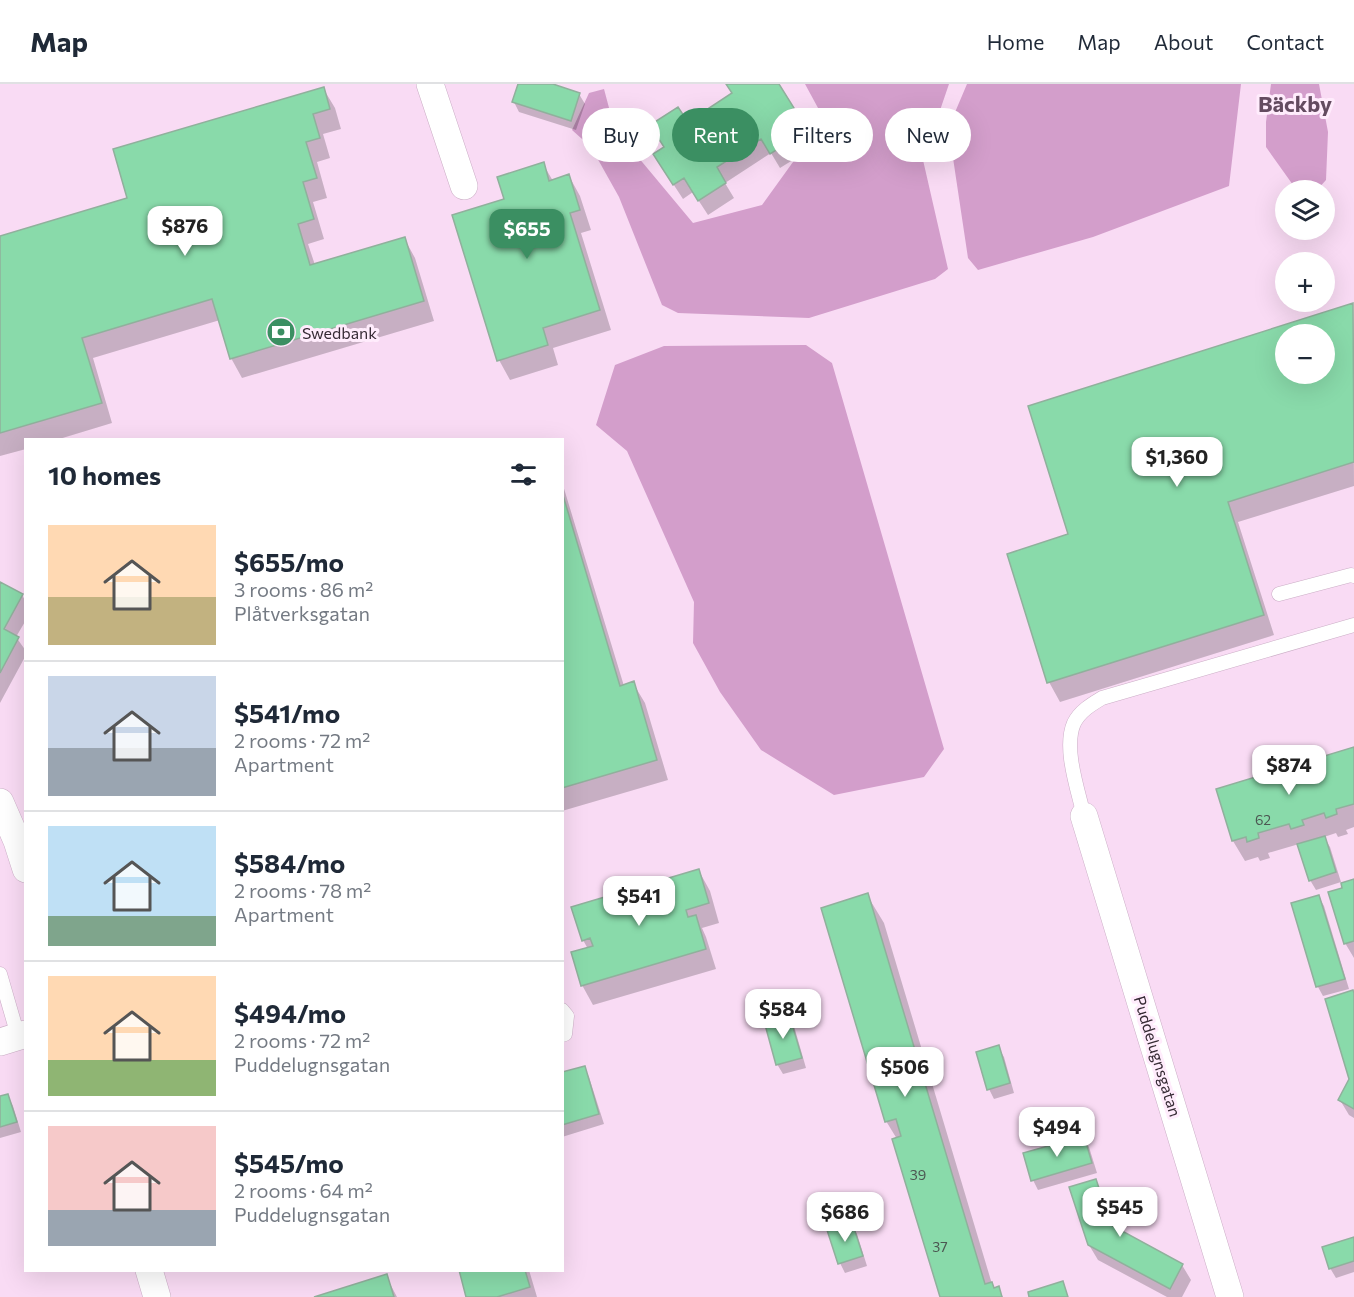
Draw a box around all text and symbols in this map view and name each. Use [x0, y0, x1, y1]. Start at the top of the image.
text: Map [30, 24, 88, 58]
text: Home [987, 29, 1044, 54]
text: Map [1077, 29, 1121, 54]
text: About [1154, 29, 1213, 54]
text: Contact [1246, 29, 1324, 54]
district label: Bäckby [1258, 90, 1332, 117]
chip: Buy [582, 108, 660, 162]
chip: Rent [672, 108, 759, 162]
chip: Filters [771, 108, 873, 162]
chip: New [885, 108, 971, 162]
map controls [1275, 180, 1335, 384]
button: layers [1275, 180, 1335, 240]
pin: $876 [149, 206, 221, 257]
pin: $655 [491, 209, 563, 260]
text: $876 [162, 213, 208, 237]
text: $655 [503, 216, 551, 240]
button: + [1275, 252, 1335, 312]
bank icon: Swedbank [265, 316, 297, 348]
place label: Swedbank [302, 323, 377, 342]
button: − [1275, 324, 1335, 384]
pin: $1,360 [1128, 437, 1226, 488]
text: $1,360 [1146, 444, 1208, 468]
icon: filters [507, 458, 540, 491]
text: 10 homes [48, 459, 161, 490]
text: $655/mo [234, 546, 344, 577]
icon: home [96, 549, 168, 621]
text: 3 rooms · 86 m² [234, 577, 373, 601]
text: Plåtverksgatan [234, 601, 370, 625]
text: $541/mo [234, 697, 340, 728]
icon: home [96, 700, 168, 772]
text: 2 rooms · 72 m² [234, 728, 370, 752]
pin: $874 [1253, 745, 1325, 796]
text: Apartment [234, 752, 334, 776]
text: $874 [1266, 752, 1312, 776]
house number: 62 [1255, 811, 1271, 828]
text: $584/mo [234, 847, 345, 878]
icon: home [96, 850, 168, 922]
pin: $541 [603, 876, 675, 927]
text: 2 rooms · 78 m² [234, 878, 371, 902]
text: $541 [617, 883, 661, 907]
text: Apartment [234, 902, 334, 926]
pin: $584 [747, 989, 819, 1040]
street label: Puddelugnsgatan [1131, 993, 1185, 1119]
text: $584 [759, 996, 807, 1020]
text: $494/mo [234, 997, 346, 1028]
icon: home [96, 1000, 168, 1072]
text: 2 rooms · 72 m² [234, 1028, 370, 1052]
pin: $506 [869, 1047, 941, 1098]
text: Puddelugnsgatan [234, 1052, 390, 1076]
text: $506 [881, 1054, 929, 1078]
pin: $494 [1021, 1107, 1093, 1158]
text: $494 [1033, 1114, 1081, 1138]
text: $545/mo [234, 1147, 344, 1178]
icon: home [96, 1150, 168, 1222]
house number: 39 [910, 1166, 926, 1183]
text: 2 rooms · 64 m² [234, 1178, 373, 1202]
pin: $545 [1084, 1187, 1156, 1238]
pin: $686 [809, 1192, 881, 1243]
text: $545 [1096, 1194, 1144, 1218]
text: $686 [821, 1199, 869, 1223]
text: Puddelugnsgatan [234, 1202, 390, 1226]
house number: 37 [932, 1238, 948, 1255]

